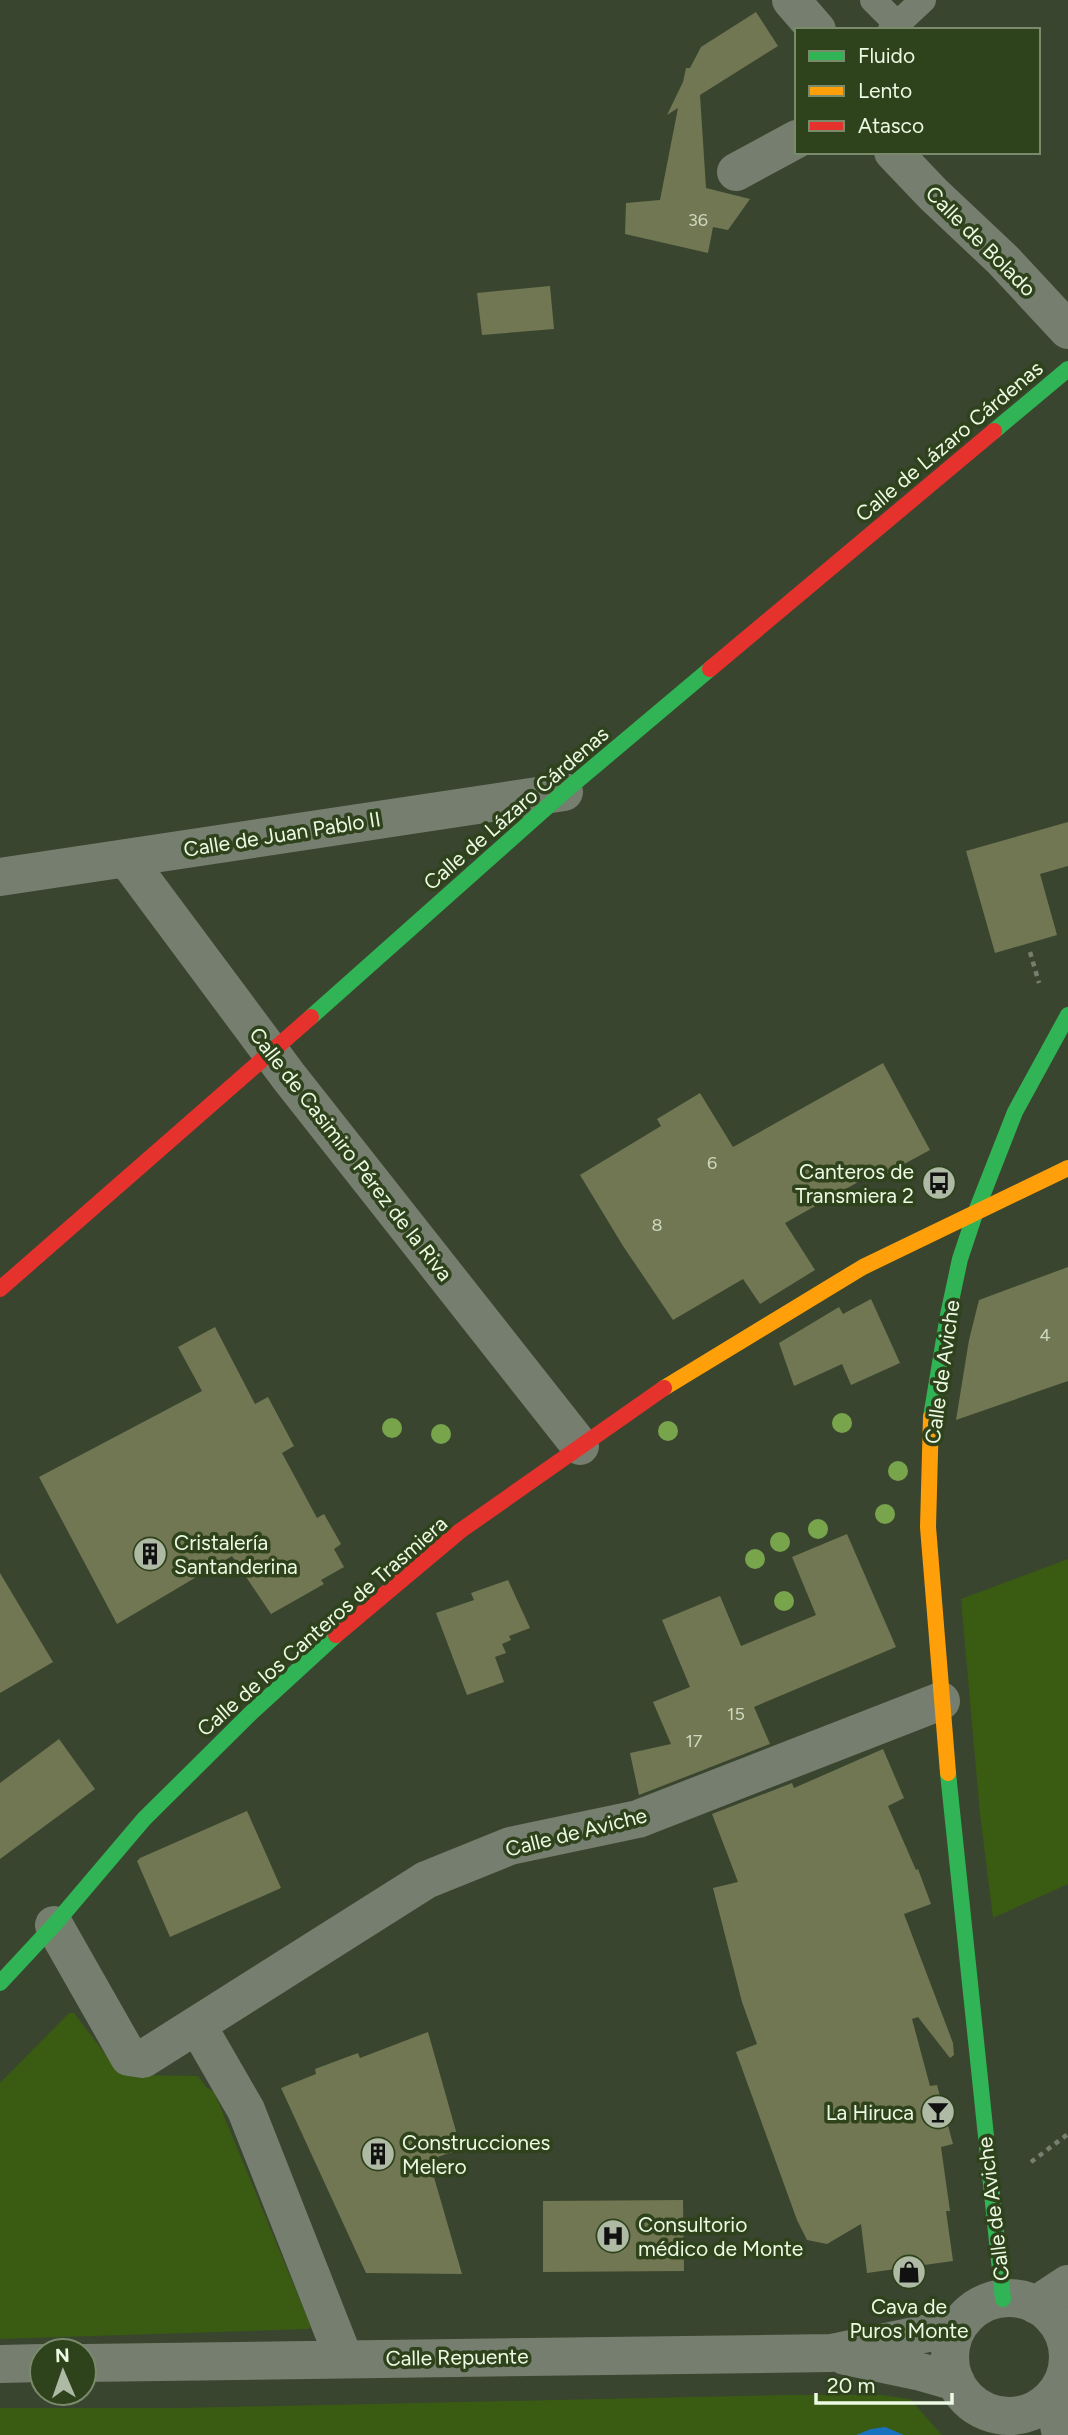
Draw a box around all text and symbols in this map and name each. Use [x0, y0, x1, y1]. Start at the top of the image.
legend [795, 28, 1040, 154]
text: Fluido [858, 43, 915, 68]
text: Lento [858, 78, 912, 103]
text: Atasco [858, 113, 924, 138]
street label: Calle de Bolado [921, 181, 1041, 301]
house number: 36 [688, 209, 708, 231]
street label: Calle de Lázaro Cárdenas [850, 355, 1048, 527]
street label: Calle de Lázaro Cárdenas [418, 721, 614, 895]
street label: Calle de Juan Pablo II [182, 806, 382, 862]
street label: Calle de Casimiro Pérez de la Riva [244, 1022, 458, 1286]
house number: 6 [707, 1152, 717, 1174]
place label: Canteros de Transmiera 2 [795, 1159, 914, 1208]
bus stop icon: Canteros de Transmiera 2 [920, 1164, 958, 1202]
house number: 8 [651, 1214, 663, 1236]
street label: Calle de Aviche [920, 1298, 964, 1446]
house number: 4 [1039, 1324, 1051, 1346]
street label: Calle de los Canteros de Trasmiera [192, 1511, 452, 1741]
place label: Cristalería Santanderina [174, 1530, 298, 1579]
building icon: Cristalería Santanderina [131, 1535, 169, 1573]
house number: 15 [727, 1703, 745, 1725]
house number: 17 [685, 1730, 703, 1752]
street label: Calle de Aviche [503, 1802, 649, 1862]
bar icon: La Hiruca [919, 2093, 957, 2131]
place label: La Hiruca [826, 2100, 914, 2125]
place label: Construcciones Melero [402, 2130, 550, 2179]
building icon: Construcciones Melero [359, 2135, 397, 2173]
street label: Calle de Aviche [972, 2136, 1014, 2282]
place label: Consultorio médico de Monte [638, 2212, 803, 2261]
hospital icon: Consultorio médico de Monte [594, 2217, 632, 2255]
shop icon: Cava de Puros Monte [890, 2253, 928, 2291]
place label: Cava de Puros Monte [849, 2294, 969, 2343]
north arrow [28, 2337, 98, 2407]
street label: Calle Repuente [385, 2343, 529, 2371]
text: N [55, 2344, 70, 2367]
scale bar [816, 2362, 953, 2406]
text: 20 m [827, 2373, 875, 2398]

